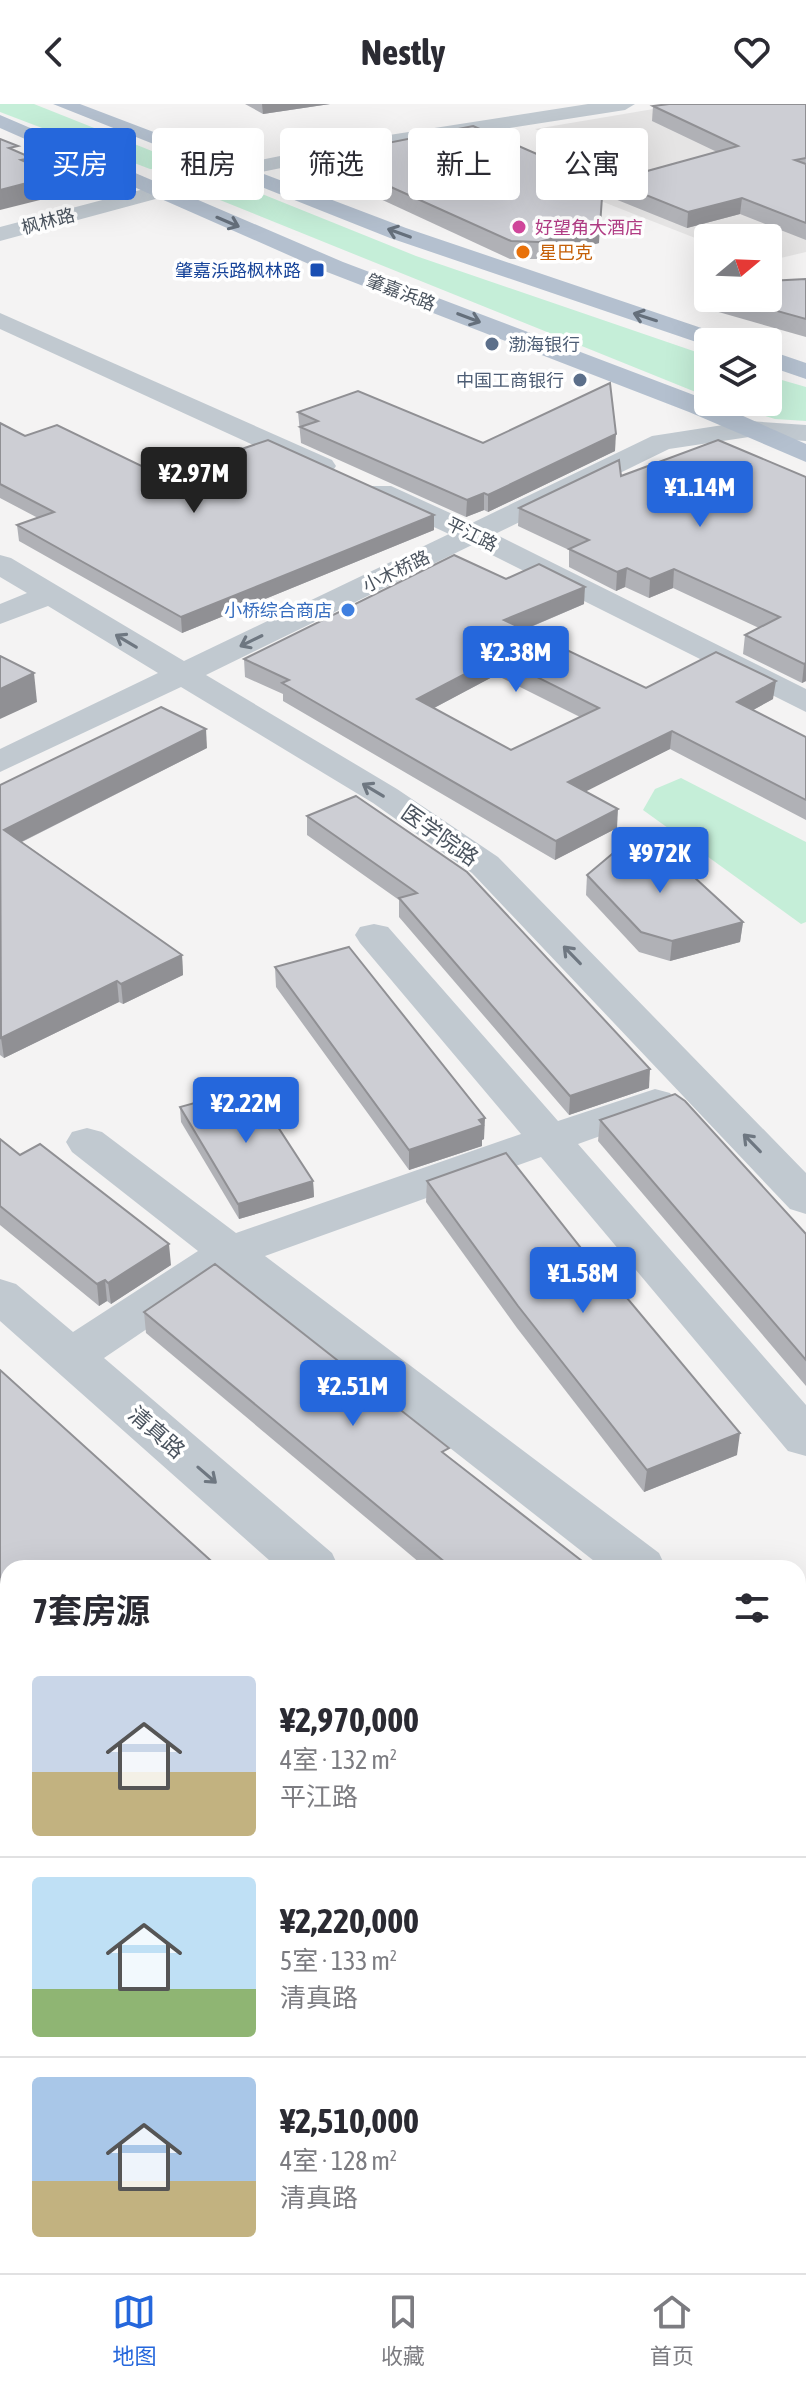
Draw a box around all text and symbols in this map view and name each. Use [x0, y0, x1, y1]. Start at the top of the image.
icon: back [32, 30, 76, 74]
icon: heart [730, 30, 774, 74]
text: Nestly [361, 31, 445, 73]
chip: 买房 [24, 128, 136, 200]
chip: 租房 [152, 128, 264, 200]
chip: 筛选 [280, 128, 392, 200]
chip: 新上 [408, 128, 520, 200]
chip: 公寓 [536, 128, 648, 200]
street label: 枫林路 [19, 204, 77, 238]
one-way arrow [215, 215, 240, 230]
place label: 好望角大酒店 [535, 217, 643, 238]
marker: 好望角大酒店 [510, 218, 528, 236]
north arrow [694, 224, 782, 312]
map controls [694, 224, 782, 416]
one-way arrow [387, 225, 412, 239]
place label: 星巴克 [539, 242, 593, 263]
marker: 星巴克 [514, 243, 532, 261]
place label: 肇嘉浜路枫林路 [175, 260, 301, 281]
marker: 肇嘉浜路枫林路 [308, 261, 326, 279]
street label: 肇嘉浜路 [364, 269, 438, 315]
one-way arrow [633, 309, 658, 324]
one-way arrow [457, 311, 482, 326]
button: layers [694, 328, 782, 416]
place label: 渤海银行 [508, 334, 580, 355]
marker: 渤海银行 [483, 335, 501, 353]
place label: 中国工商银行 [456, 370, 564, 391]
marker: 中国工商银行 [571, 371, 589, 389]
pin: ¥2.97M [129, 447, 259, 515]
text: ¥2.97M [159, 458, 229, 488]
pin: ¥1.14M [635, 461, 765, 529]
text: ¥1.14M [665, 472, 735, 502]
street label: 平江路 [443, 513, 501, 555]
street label: 小木桥路 [359, 546, 433, 596]
place label: 小桥综合商店 [224, 600, 332, 621]
marker: 小桥综合商店 [339, 601, 357, 619]
pin: ¥2.38M [451, 626, 581, 694]
one-way arrow [115, 633, 138, 649]
one-way arrow [240, 634, 264, 649]
text: ¥2.38M [481, 637, 551, 667]
one-way arrow [362, 781, 385, 797]
street label: 医学院路 [396, 799, 484, 871]
pin: ¥972K [604, 827, 716, 895]
text: ¥972K [630, 838, 690, 868]
one-way arrow [563, 946, 582, 965]
pin: ¥2.22M [181, 1077, 311, 1145]
text: ¥2.22M [211, 1088, 281, 1118]
one-way arrow [743, 1134, 762, 1153]
pin: ¥1.58M [518, 1247, 648, 1315]
text: ¥1.58M [548, 1258, 618, 1288]
pin: ¥2.51M [288, 1360, 418, 1428]
text: ¥2.51M [318, 1371, 388, 1401]
street label: 清真路 [124, 1401, 190, 1463]
one-way arrow [196, 1466, 216, 1484]
icon: filters [730, 1586, 774, 1630]
text: 7套房源 [32, 1591, 150, 1630]
text: ¥2,970,000 [280, 1700, 419, 1739]
icon: home [96, 1708, 192, 1804]
text: 4室 · 132 m² [280, 1745, 397, 1775]
text: 平江路 [280, 1782, 358, 1812]
text: ¥2,220,000 [280, 1901, 419, 1940]
icon: home [96, 1909, 192, 2005]
text: 5室 · 133 m² [280, 1946, 397, 1976]
text: 清真路 [280, 1983, 358, 2013]
text: ¥2,510,000 [280, 2101, 419, 2140]
icon: home [96, 2109, 192, 2205]
text: 4室 · 128 m² [280, 2146, 397, 2176]
text: 清真路 [280, 2183, 358, 2213]
tab: 地图 [112, 2290, 156, 2370]
tab: 收藏 [381, 2290, 425, 2370]
tab: 首页 [650, 2290, 694, 2370]

